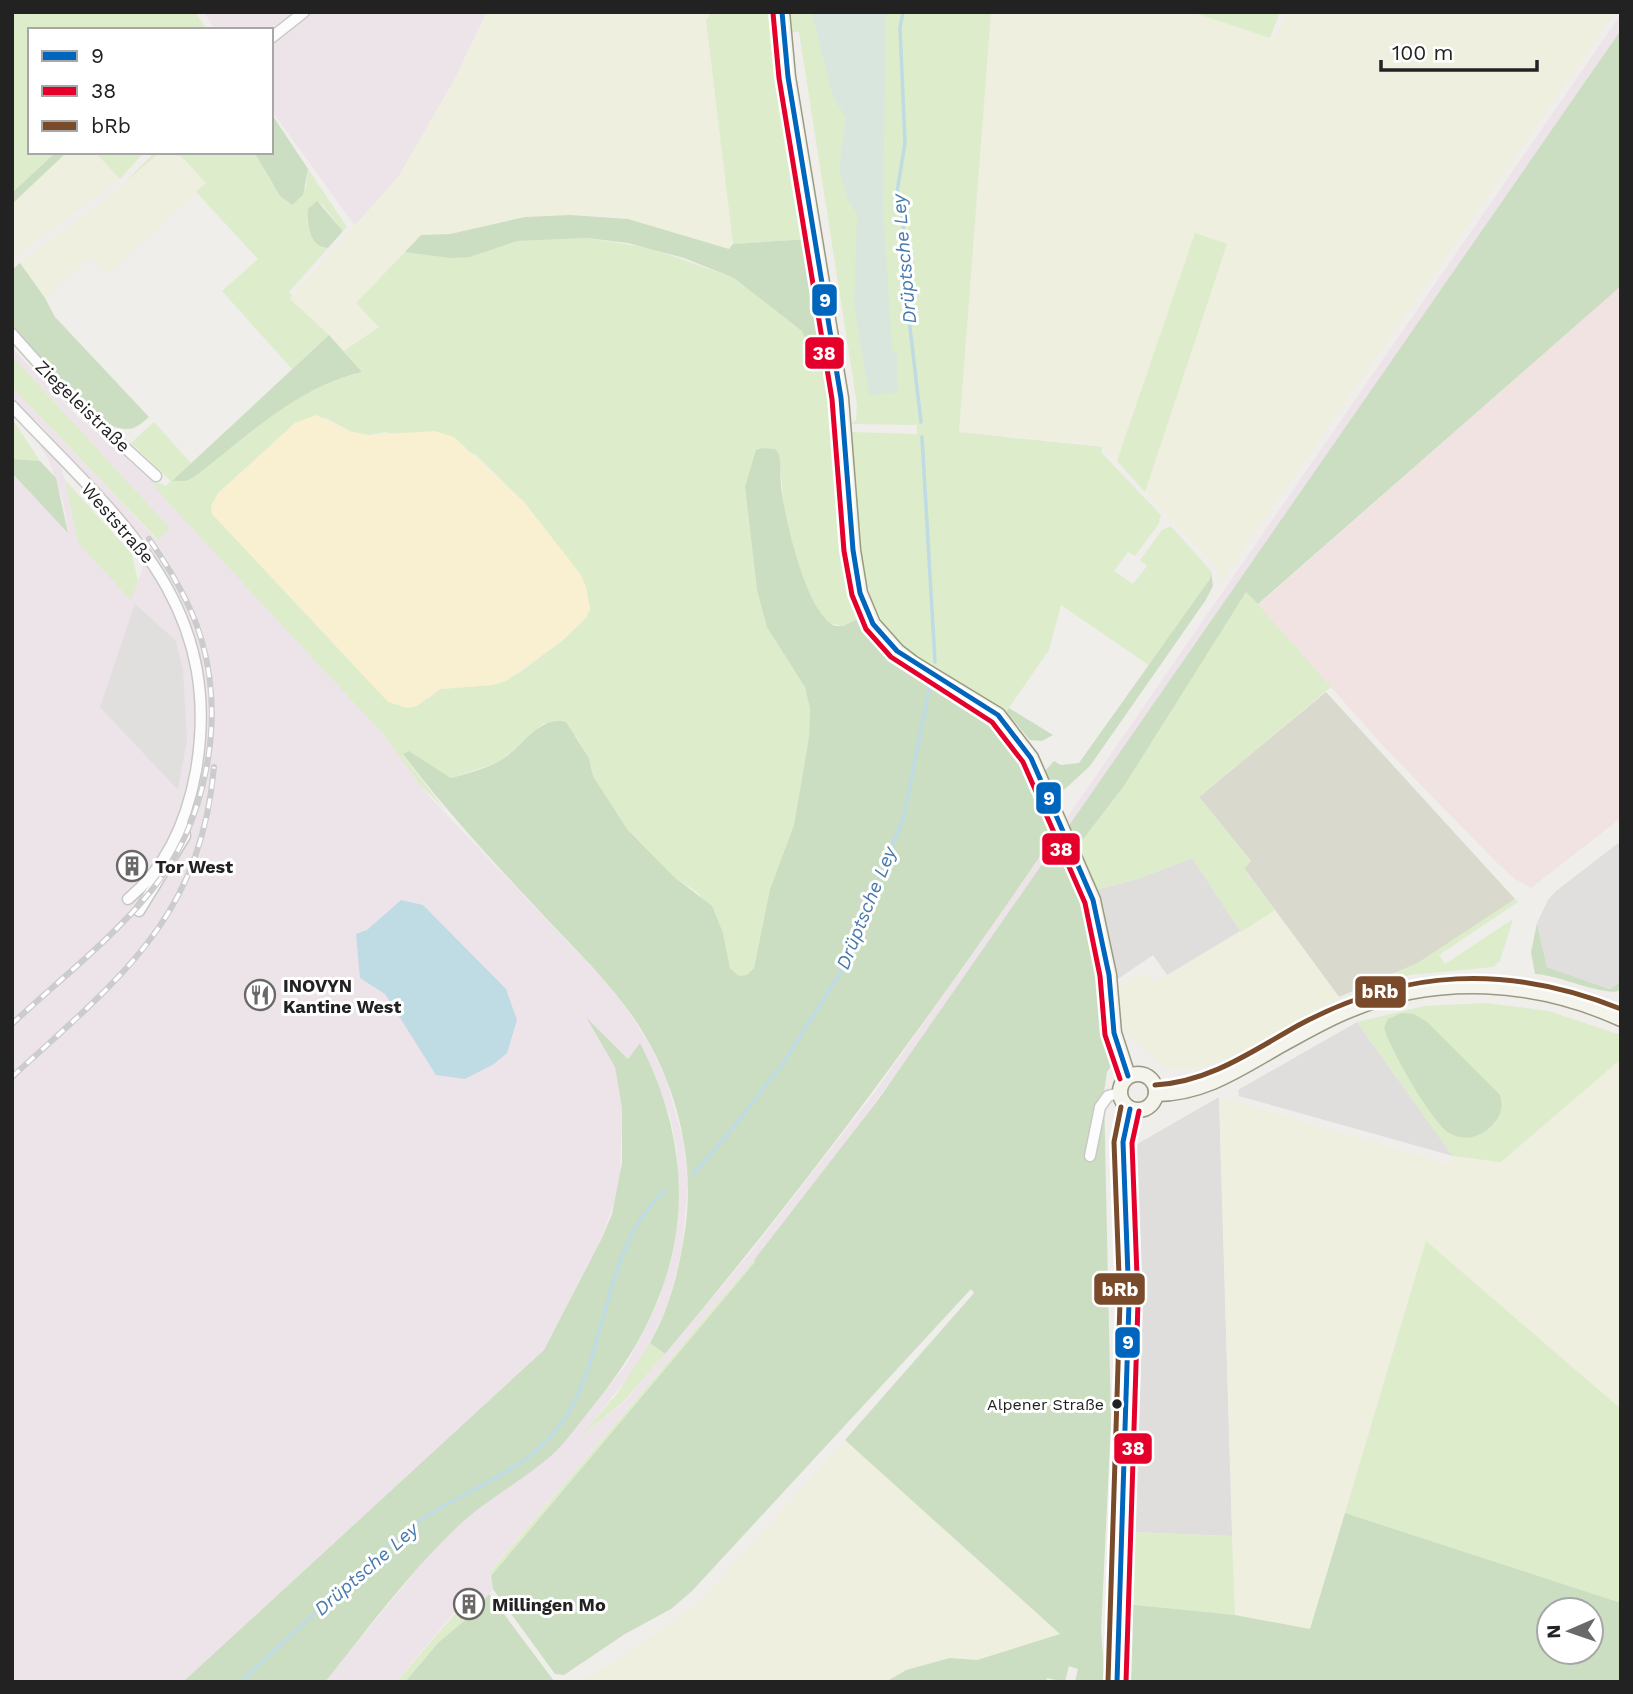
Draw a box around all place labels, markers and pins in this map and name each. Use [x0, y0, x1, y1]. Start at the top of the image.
building icon: Tor West [115, 849, 149, 883]
place label: Tor West [155, 856, 233, 877]
place label: INOVYN Kantine West [283, 975, 401, 1017]
restaurant icon: INOVYN Kantine West [243, 978, 277, 1012]
place label: Alpener Straße [987, 1395, 1104, 1414]
marker: Alpener Straße [1110, 1397, 1124, 1411]
building icon: Millingen Mo [452, 1587, 486, 1621]
place label: Millingen Mo [492, 1594, 606, 1615]

